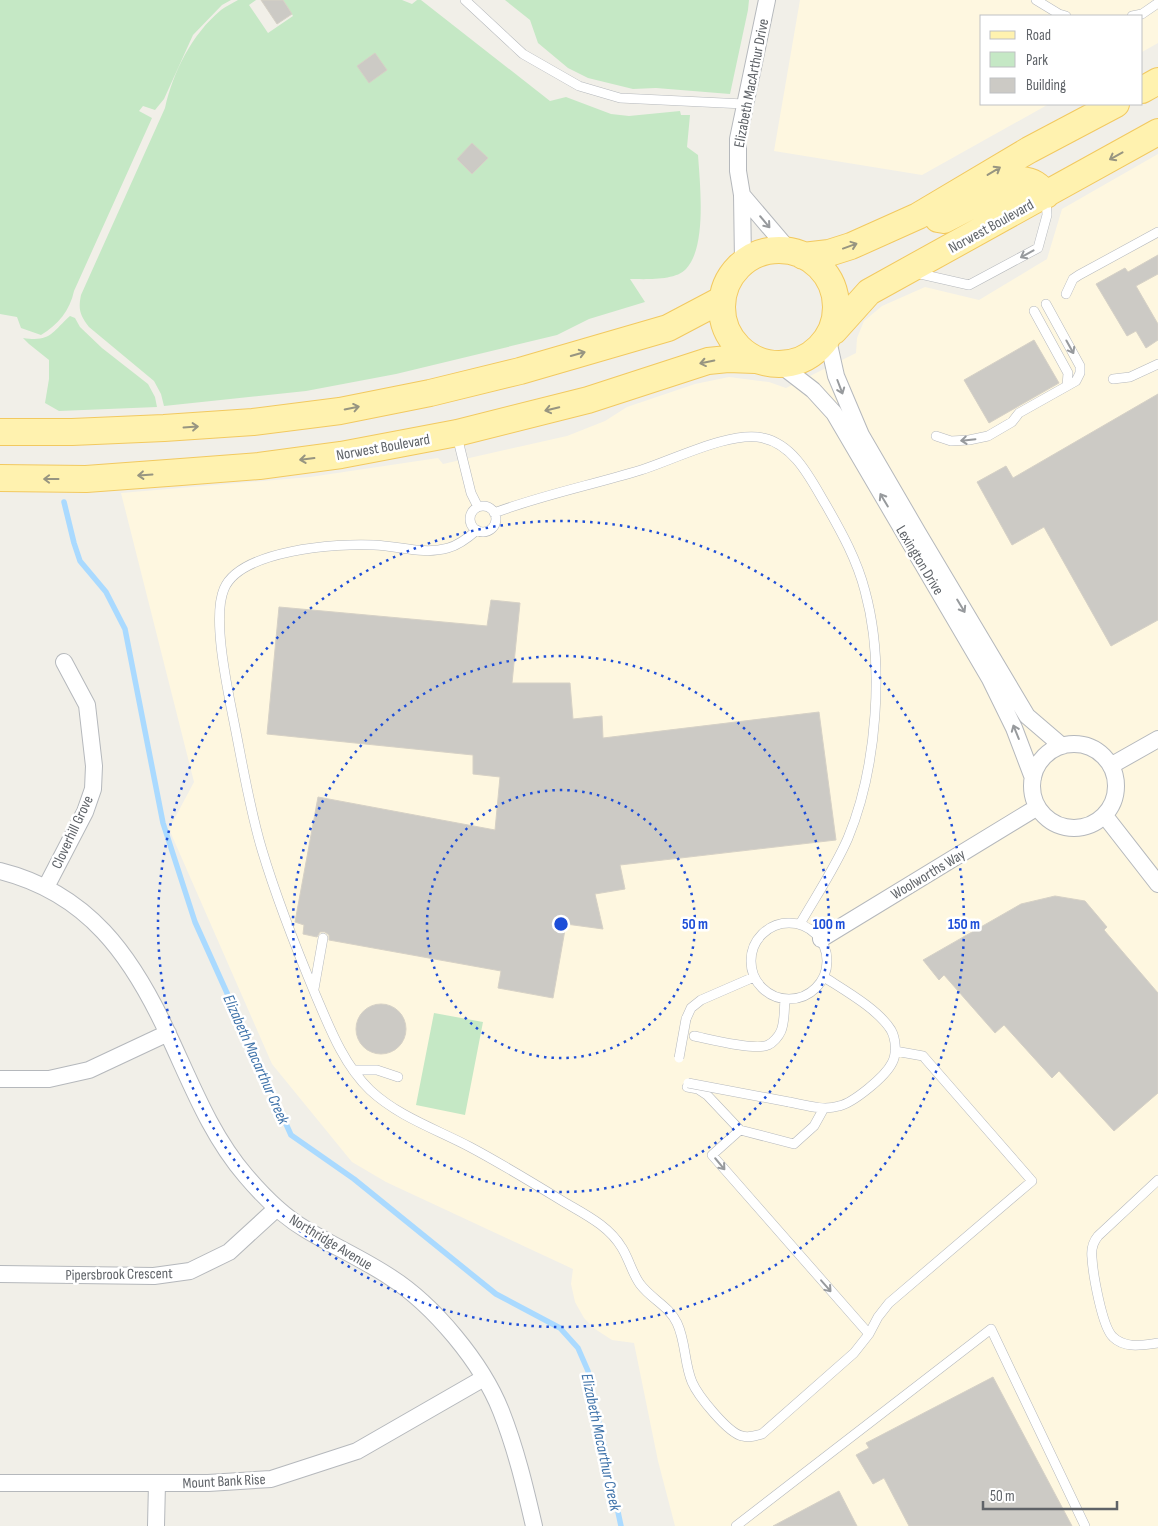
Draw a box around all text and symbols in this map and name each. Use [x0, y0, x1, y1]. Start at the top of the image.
legend [980, 15, 1143, 105]
street label: Elizabeth MacArthur Drive [730, 17, 773, 149]
text: Road [1026, 26, 1051, 45]
text: Park [1026, 51, 1048, 70]
text: Building [1026, 76, 1066, 95]
one-way arrow [1109, 151, 1123, 161]
one-way arrow [986, 165, 1000, 175]
street label: Norwest Boulevard [945, 195, 1037, 258]
one-way arrow [760, 216, 771, 229]
one-way arrow [842, 241, 857, 250]
one-way arrow [1021, 249, 1035, 259]
one-way arrow [1066, 339, 1075, 354]
one-way arrow [570, 349, 586, 359]
one-way arrow [700, 358, 716, 367]
one-way arrow [836, 379, 846, 394]
one-way arrow [344, 403, 360, 412]
one-way arrow [544, 405, 560, 414]
one-way arrow [182, 422, 198, 431]
street label: Norwest Boulevard [335, 430, 431, 465]
one-way arrow [960, 435, 976, 444]
one-way arrow [299, 455, 315, 465]
one-way arrow [137, 470, 153, 479]
one-way arrow [43, 474, 60, 484]
one-way arrow [879, 492, 889, 507]
street label: Lexington Drive [891, 522, 948, 598]
one-way arrow [957, 598, 967, 612]
one-way arrow [1010, 725, 1020, 740]
street label: Cloverhill Grove [47, 793, 98, 872]
street label: Woolworths Way [888, 845, 969, 904]
centre of rings [552, 915, 570, 933]
text: 50 m [682, 915, 708, 934]
text: 100 m [813, 915, 845, 934]
text: 150 m [948, 915, 980, 934]
water label: Elizabeth Macarthur Creek [219, 992, 293, 1128]
one-way arrow [714, 1157, 725, 1170]
street label: Northridge Avenue [286, 1210, 376, 1275]
street label: Pipersbrook Crescent [65, 1264, 173, 1285]
one-way arrow [821, 1279, 832, 1292]
water label: Elizabeth Macarthur Creek [577, 1372, 625, 1514]
street label: Mount Bank Rise [182, 1470, 266, 1493]
scale bar [983, 1478, 1117, 1510]
text: 50 m [990, 1487, 1015, 1506]

